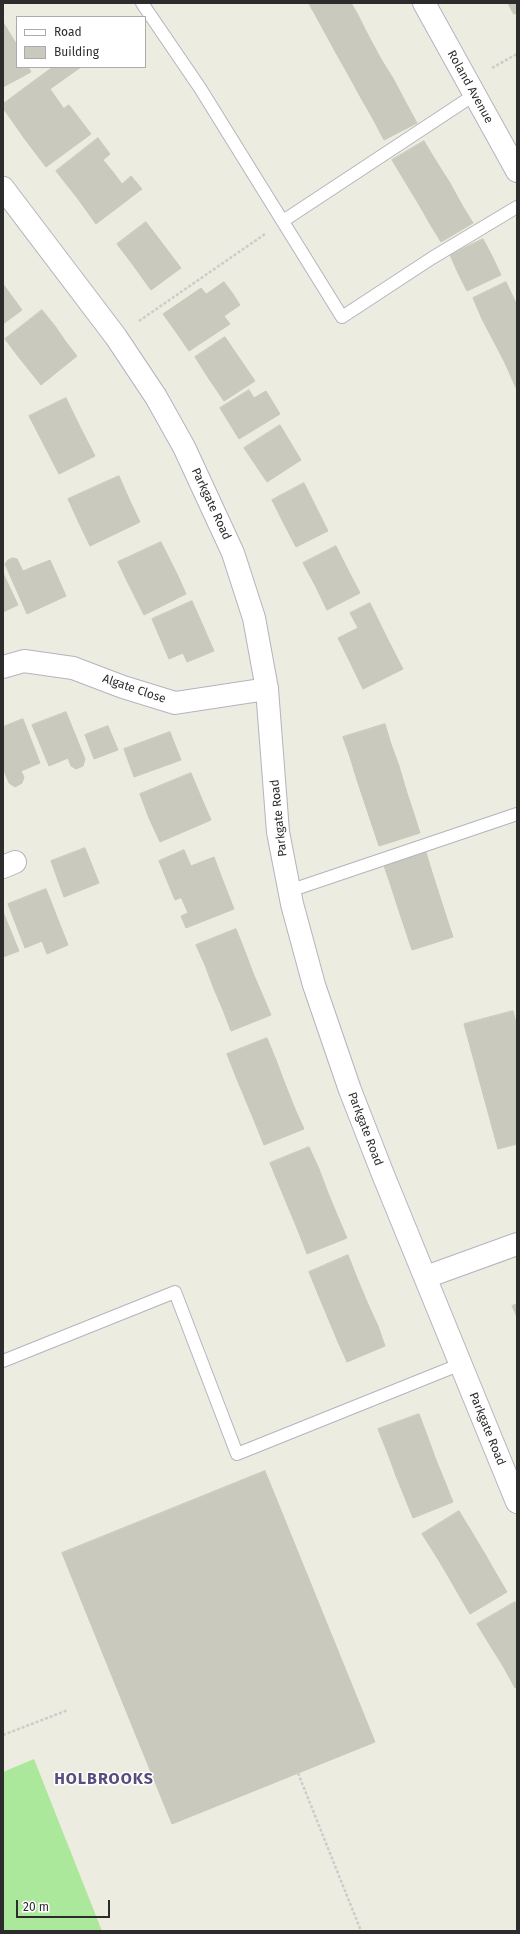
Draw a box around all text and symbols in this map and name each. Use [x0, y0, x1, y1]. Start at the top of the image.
legend [16, 16, 146, 68]
text: Road [54, 25, 82, 39]
text: Building [54, 45, 99, 59]
street label: Roland Avenue [444, 48, 496, 126]
street label: Parkgate Road [188, 466, 234, 542]
street label: Algate Close [100, 671, 168, 707]
street label: Parkgate Road [268, 779, 290, 857]
street label: Parkgate Road [344, 1090, 386, 1168]
street label: Parkgate Road [466, 1390, 508, 1468]
district label: HOLBROOKS [54, 1770, 154, 1790]
scale bar [18, 1892, 112, 1918]
text: 20 m [23, 1900, 49, 1914]

